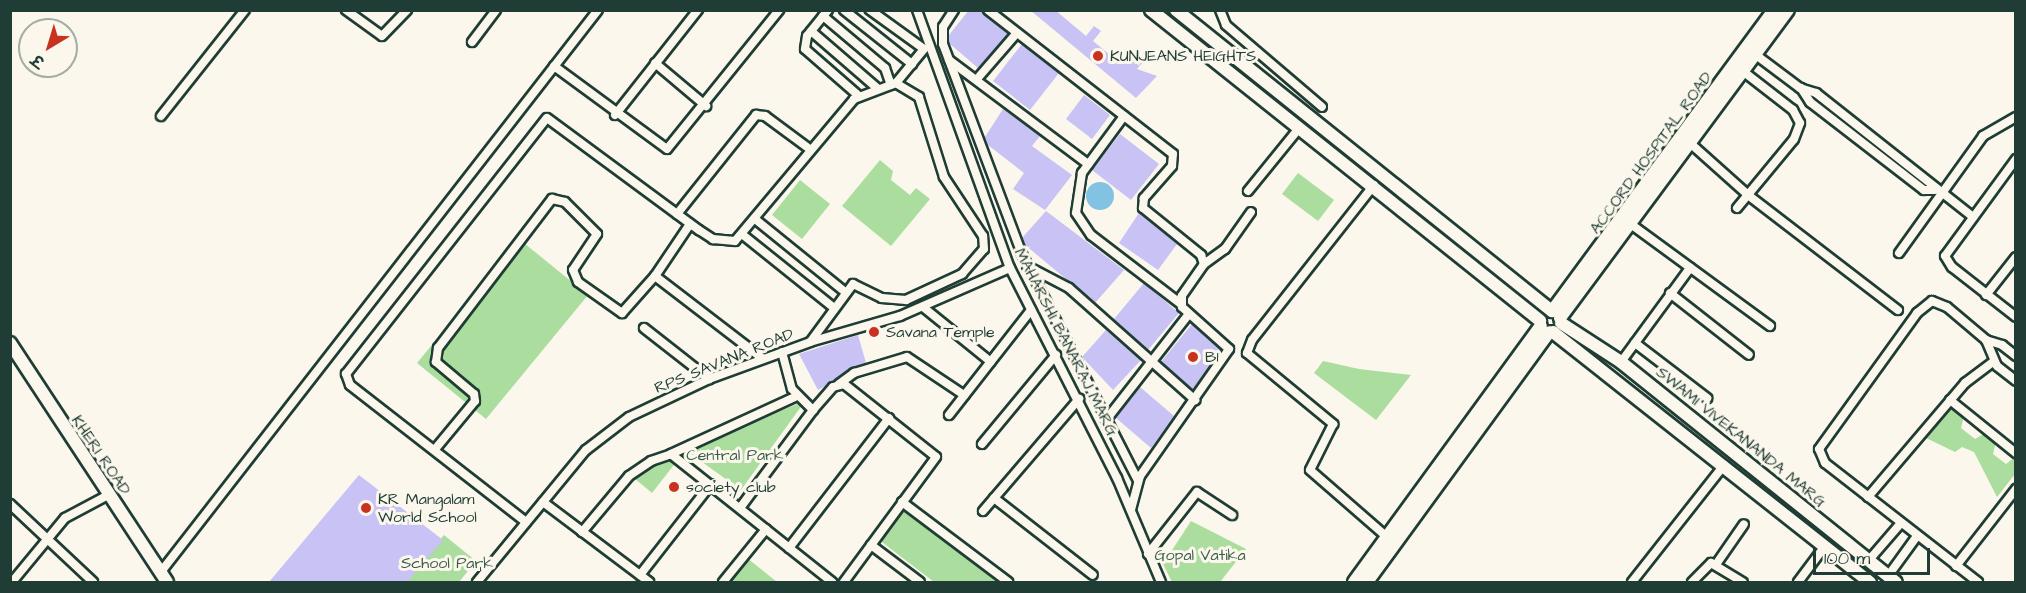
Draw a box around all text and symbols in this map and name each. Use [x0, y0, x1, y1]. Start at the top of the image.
north arrow [18, 18, 78, 78]
place label: KUNJEANS HEIGHTS [1110, 46, 1256, 66]
text: उ [27, 49, 49, 73]
marker: KUNJEANS HEIGHTS [1091, 49, 1105, 63]
street label: ACCORD HOSPITAL ROAD [1586, 68, 1716, 238]
street label: MAHARSHI BANARAJ MARG [1010, 245, 1122, 439]
place label: Savana Temple [886, 322, 995, 342]
street label: RPS SAVANA ROAD [652, 324, 796, 398]
marker: Savana Temple [867, 325, 881, 339]
place label: B1 [1205, 347, 1218, 367]
marker: B1 [1186, 350, 1200, 364]
street label: SWAMI VIVEKANANDA MARG [1652, 363, 1830, 511]
street label: KHERI ROAD [67, 412, 135, 498]
park label: Central Park [686, 445, 784, 465]
place label: society club [686, 477, 776, 497]
marker: society club [667, 480, 681, 494]
place label: KR Mangalam World School [378, 489, 477, 527]
marker: KR Mangalam World School [359, 501, 373, 515]
scale bar [1816, 536, 1933, 574]
park label: Gopal Vatika [1154, 545, 1246, 565]
text: 100 m [1824, 546, 1870, 571]
park label: School Park [401, 553, 493, 573]

